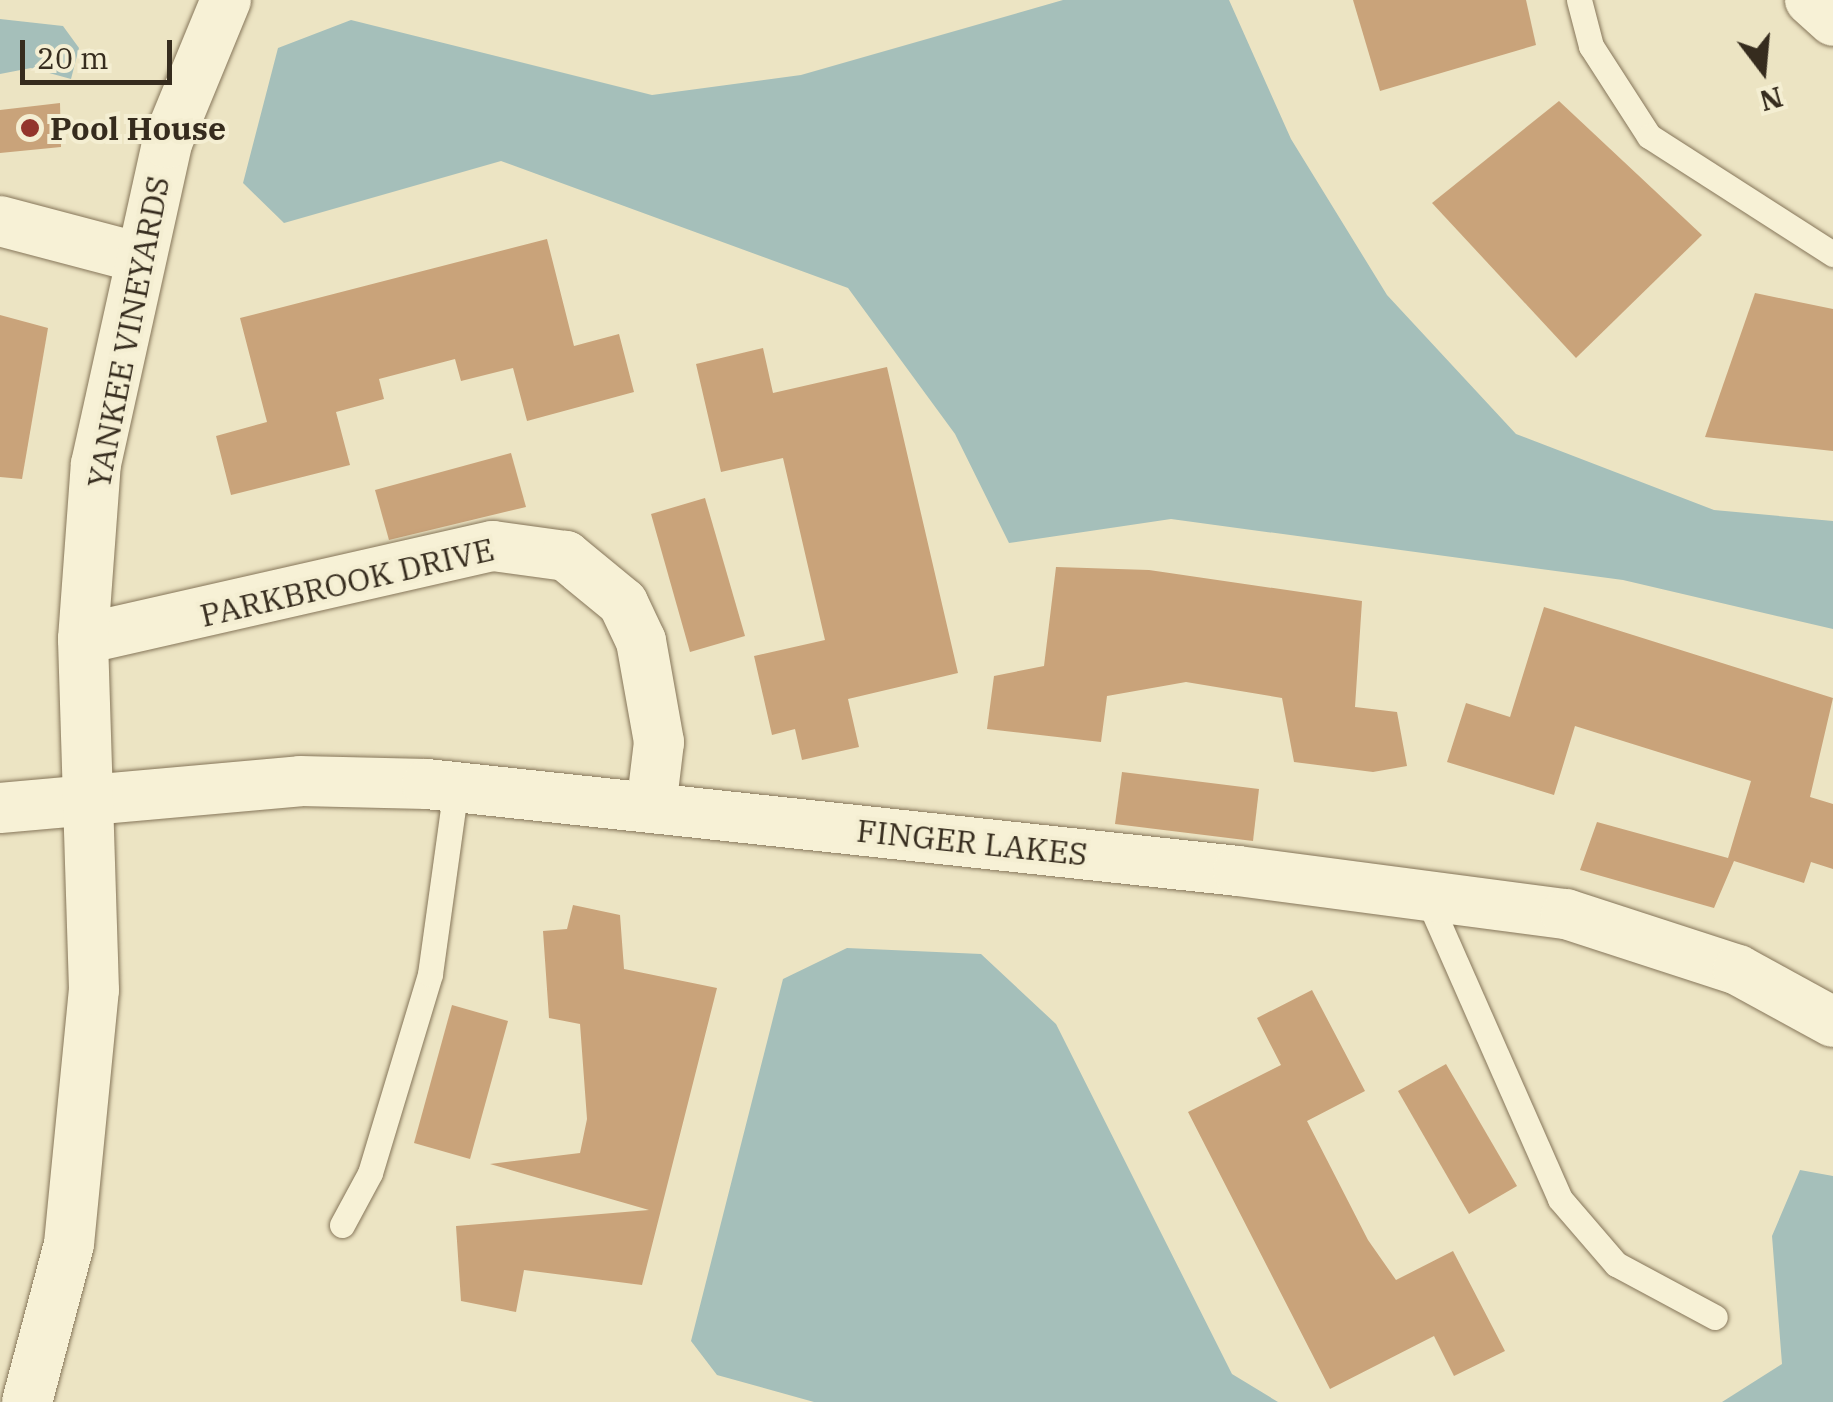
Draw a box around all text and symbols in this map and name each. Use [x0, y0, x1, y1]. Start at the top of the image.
scale bar [25, 20, 178, 82]
north arrow [1713, 20, 1813, 120]
text: 20 m [37, 38, 109, 77]
text: N [1756, 78, 1787, 120]
place label: Pool House [50, 109, 226, 147]
marker: Pool House [19, 117, 41, 139]
street label: YANKEE VINEYARDS [79, 173, 177, 491]
street label: PARKBROOK DRIVE [196, 530, 498, 634]
street label: FINGER LAKES [855, 811, 1089, 873]

